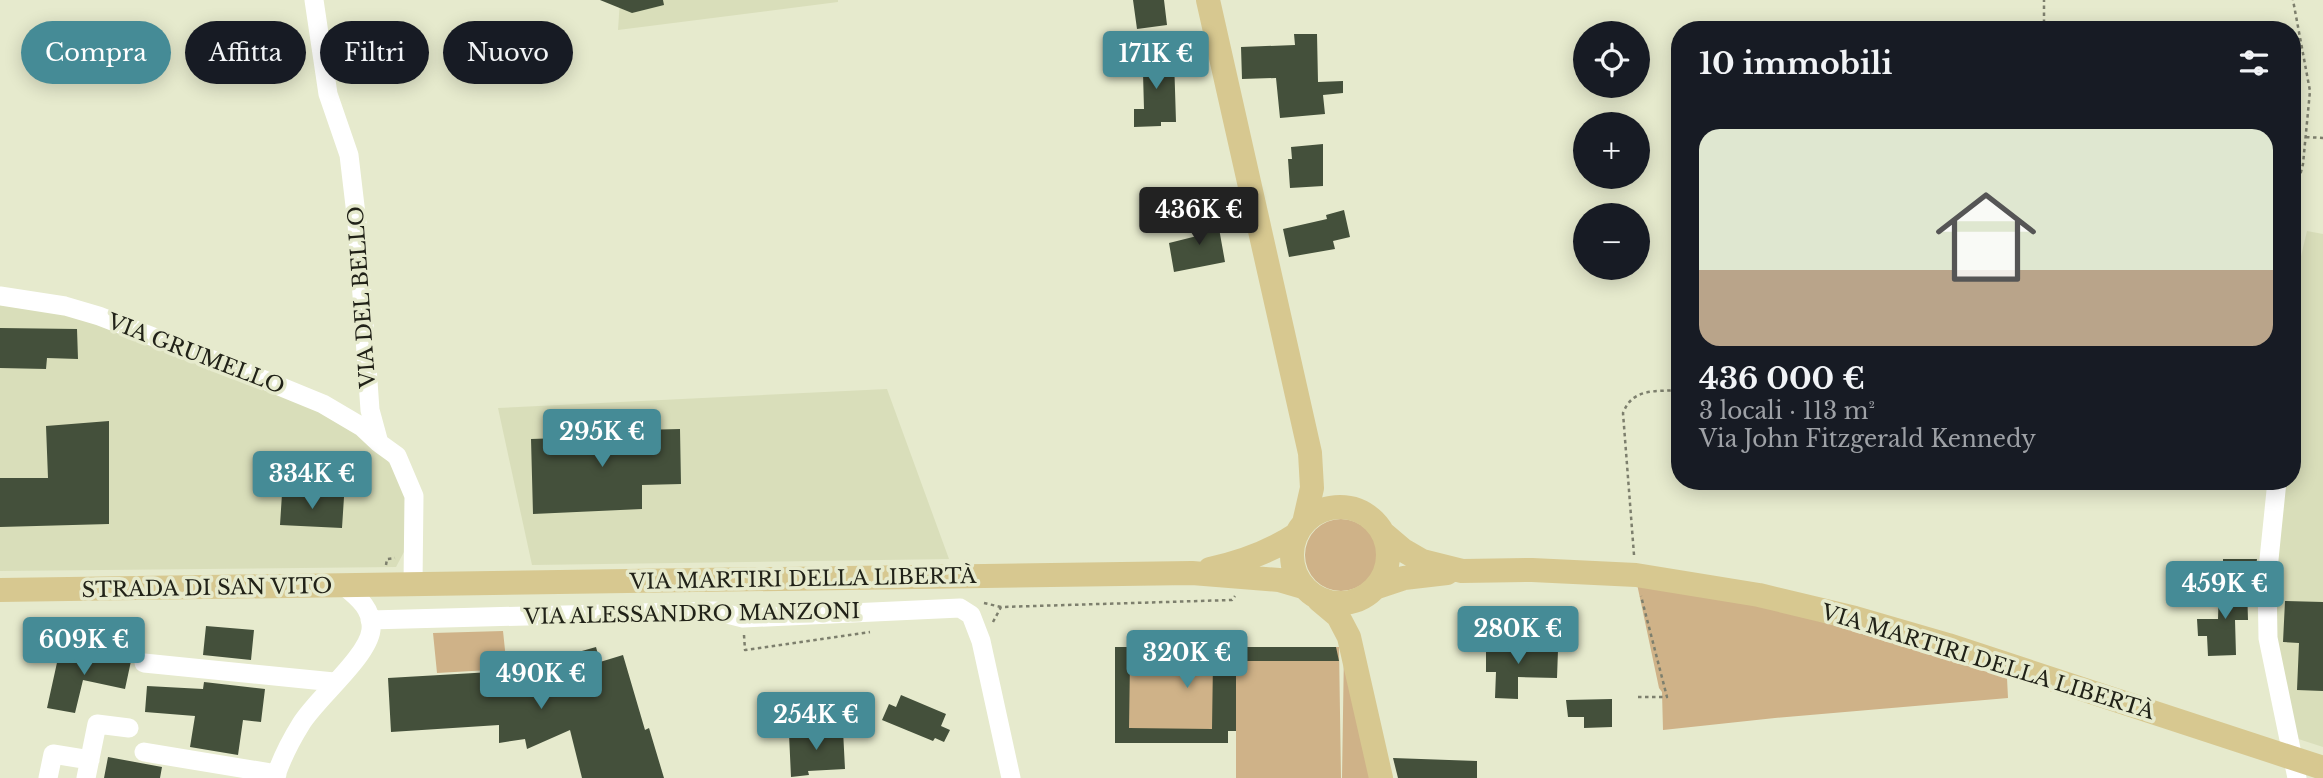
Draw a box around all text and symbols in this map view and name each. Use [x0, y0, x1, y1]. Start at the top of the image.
chip: Compra [21, 21, 171, 84]
chip: Affitta [185, 21, 306, 84]
chip: Filtri [320, 21, 429, 84]
chip: Nuovo [443, 21, 573, 84]
map controls [1573, 21, 1650, 280]
button: locate [1573, 21, 1650, 98]
pin: 171K € [1099, 32, 1213, 91]
text: 171K € [1119, 40, 1193, 68]
icon: filters [2235, 44, 2273, 82]
text: 10 immobili [1699, 45, 1892, 82]
button: + [1573, 112, 1650, 189]
icon: home [1923, 174, 2049, 300]
pin: 436K € [1142, 188, 1256, 247]
text: 436K € [1155, 196, 1243, 224]
button: − [1573, 203, 1650, 280]
street label: VIA DEL BELLO [343, 205, 381, 390]
street label: VIA GRUMELLO [103, 308, 288, 400]
text: 436 000 € [1699, 360, 1865, 397]
text: 3 locali · 113 m² [1699, 397, 1875, 425]
pin: 295K € [545, 410, 659, 469]
text: 295K € [559, 418, 645, 446]
text: Via John Fitzgerald Kennedy [1699, 425, 2036, 453]
pin: 334K € [255, 452, 369, 511]
text: 334K € [269, 460, 355, 488]
pin: 459K € [2168, 562, 2282, 621]
street label: VIA MARTIRI DELLA LIBERTÀ [628, 563, 977, 595]
text: 459K € [2182, 570, 2268, 598]
street label: STRADA DI SAN VITO [81, 573, 333, 603]
street label: VIA ALESSANDRO MANZONI [523, 598, 860, 630]
street label: VIA MARTIRI DELLA LIBERTÀ [1817, 599, 2158, 725]
pin: 280K € [1461, 606, 1575, 666]
text: 280K € [1474, 615, 1562, 643]
pin: 609K € [27, 618, 141, 677]
text: 609K € [39, 626, 129, 654]
pin: 320K € [1130, 630, 1244, 690]
text: 320K € [1142, 639, 1232, 667]
pin: 490K € [484, 652, 598, 711]
text: 490K € [496, 660, 586, 688]
pin: 254K € [759, 692, 873, 752]
text: 254K € [773, 701, 859, 729]

